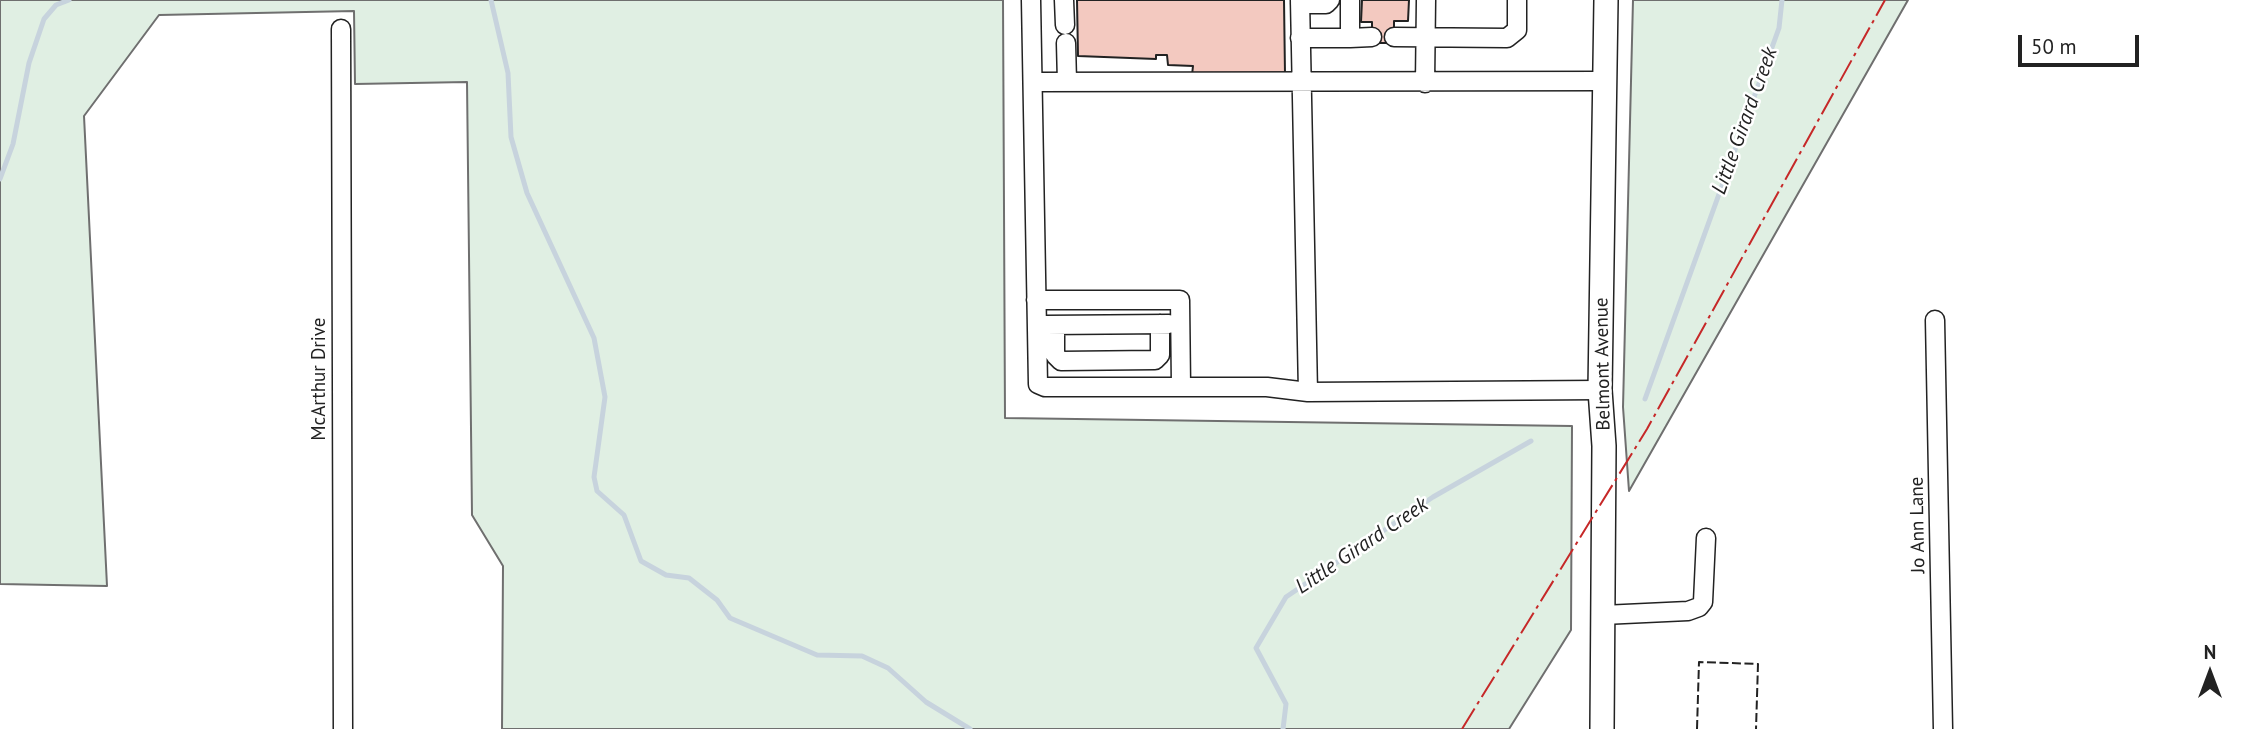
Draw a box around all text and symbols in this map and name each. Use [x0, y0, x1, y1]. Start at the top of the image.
scale bar [2021, 21, 2142, 65]
text: 50 m [2031, 33, 2077, 60]
water label: Little Girard Creek [1707, 44, 1783, 198]
street label: Belmont Avenue [1590, 297, 1616, 431]
street label: McArthur Drive [309, 318, 331, 440]
street label: Jo Ann Lane [1906, 476, 1930, 574]
water label: Little Girard Creek [1291, 492, 1433, 600]
north arrow [2175, 638, 2245, 708]
text: N [2204, 640, 2216, 664]

